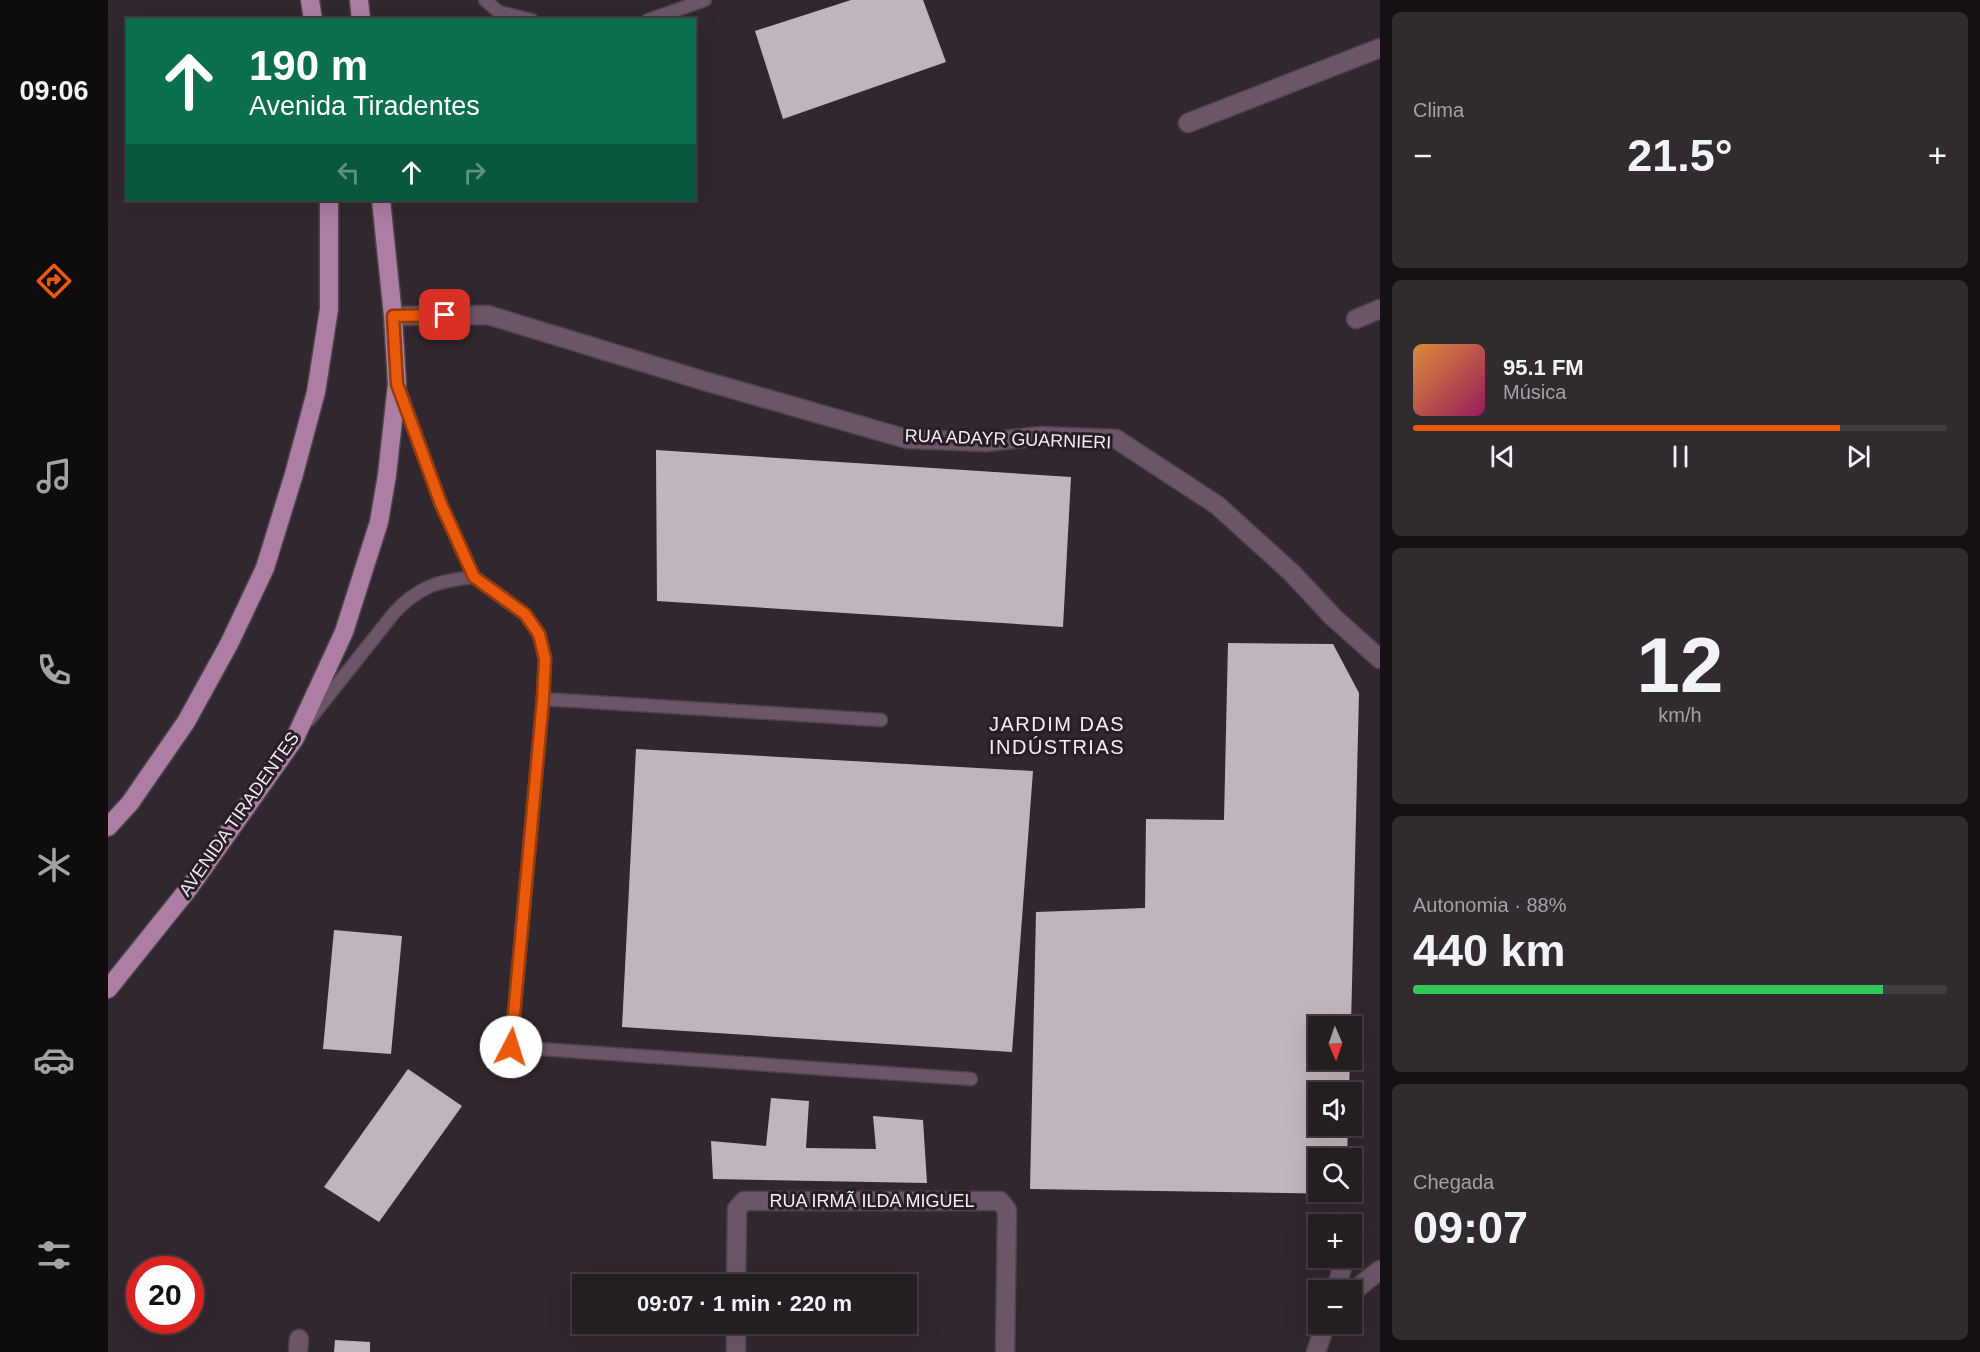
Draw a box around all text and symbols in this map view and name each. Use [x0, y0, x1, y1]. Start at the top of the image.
icon: ahead [150, 42, 228, 120]
text: 190 m [249, 42, 368, 89]
text: 09:06 [19, 76, 89, 106]
text: Avenida Tiradentes [249, 91, 480, 121]
text: Clima [1413, 99, 1464, 121]
text: 21.5° [1627, 130, 1733, 181]
text: − [1413, 137, 1432, 174]
text: + [1928, 137, 1947, 174]
icon: left [332, 156, 365, 189]
icon: ahead [395, 156, 428, 189]
icon: right [458, 156, 491, 189]
icon: directions [33, 260, 75, 302]
pin [419, 289, 470, 340]
icon: arrive [428, 298, 461, 331]
text: 95.1 FM [1503, 355, 1584, 380]
text: Música [1503, 381, 1566, 403]
street label: RUA ADAYR GUARNIERI [904, 425, 1112, 453]
icon: previous [1486, 440, 1519, 473]
icon: pause [1664, 440, 1697, 473]
icon: next [1842, 440, 1875, 473]
icon: music [33, 455, 75, 497]
text: 12 [1637, 621, 1723, 709]
icon: phone [33, 649, 75, 691]
text: km/h [1658, 704, 1702, 726]
district label: JARDIM DAS INDÚSTRIAS [989, 713, 1125, 758]
street label: AVENIDA TIRADENTES [175, 728, 303, 900]
icon: climate [33, 844, 75, 886]
text: Autonomia · 88% [1413, 894, 1566, 916]
text: 440 km [1413, 925, 1566, 976]
position arrow [479, 1015, 543, 1079]
north arrow [1308, 1016, 1362, 1070]
map controls [1308, 1016, 1362, 1334]
icon: car [33, 1039, 75, 1081]
button: sound [1308, 1082, 1362, 1136]
button: search [1308, 1148, 1362, 1202]
text: Chegada [1413, 1171, 1494, 1193]
street label: RUA IRMÃ ILDA MIGUEL [769, 1190, 975, 1211]
text: 09:07 [1413, 1202, 1528, 1253]
button: + [1308, 1214, 1362, 1268]
icon: filters [33, 1234, 75, 1276]
speed limit sign: 20 [126, 1256, 204, 1334]
button: − [1308, 1280, 1362, 1334]
text: 09:07 · 1 min · 220 m [637, 1291, 852, 1316]

